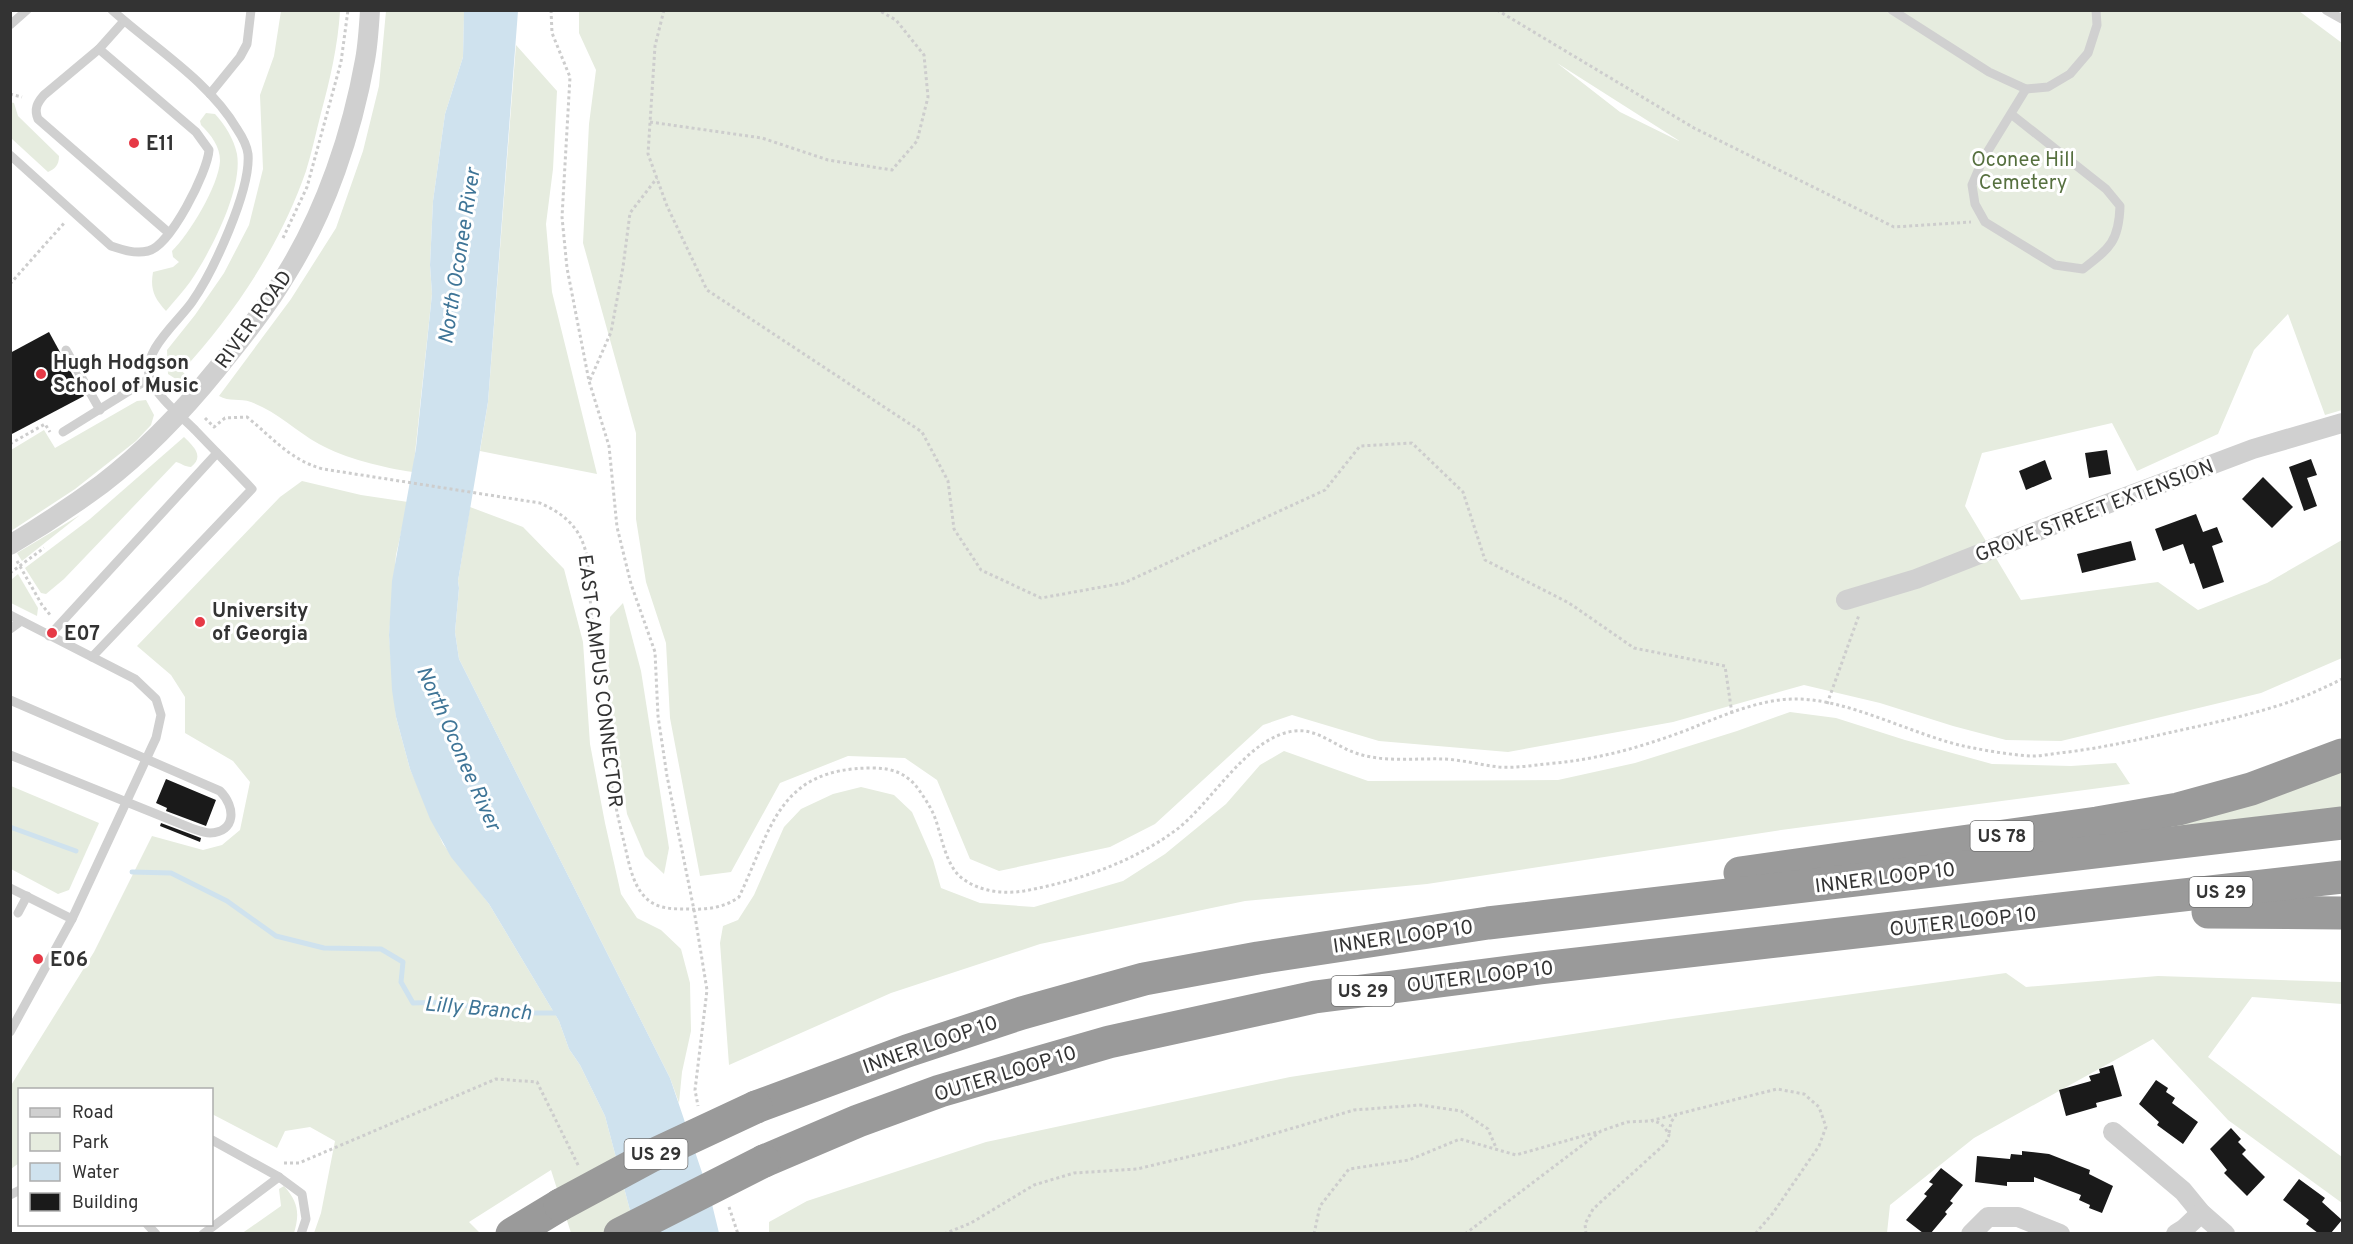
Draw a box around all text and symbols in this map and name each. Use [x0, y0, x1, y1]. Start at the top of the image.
place label: E11 [146, 132, 174, 158]
marker: E11 [127, 136, 141, 150]
park label: Oconee Hill Cemetery [1971, 148, 2075, 197]
water label: North Oconee River [433, 164, 488, 346]
street label: RIVER ROAD [210, 266, 299, 374]
place label: Hugh Hodgson School of Music [53, 351, 199, 400]
marker: Hugh Hodgson School of Music [34, 367, 48, 381]
street label: GROVE STREET EXTENSION [1972, 454, 2218, 569]
street label: EAST CAMPUS CONNECTOR [571, 553, 627, 809]
place label: University of Georgia [212, 599, 308, 648]
marker: University of Georgia [193, 615, 207, 629]
place label: E07 [64, 622, 100, 648]
marker: E07 [45, 626, 59, 640]
water label: North Oconee River [409, 662, 507, 837]
road number: US 78 [1970, 821, 2034, 851]
street label: INNER LOOP 10 [1813, 857, 1957, 901]
road number: US 29 [2190, 877, 2252, 907]
street label: OUTER LOOP 10 [1888, 902, 2038, 944]
street label: INNER LOOP 10 [1331, 915, 1475, 961]
place label: E06 [50, 948, 88, 974]
marker: E06 [31, 952, 45, 966]
street label: OUTER LOOP 10 [1405, 956, 1555, 1000]
road number: US 29 [1332, 976, 1394, 1006]
water label: Lilly Branch [423, 991, 533, 1028]
street label: INNER LOOP 10 [860, 1011, 1002, 1081]
street label: OUTER LOOP 10 [931, 1041, 1080, 1109]
legend [18, 1088, 213, 1226]
text: Road [72, 1102, 114, 1125]
text: Park [72, 1132, 109, 1155]
road number: US 29 [624, 1139, 688, 1169]
text: Water [72, 1162, 119, 1185]
text: Building [72, 1192, 138, 1215]

